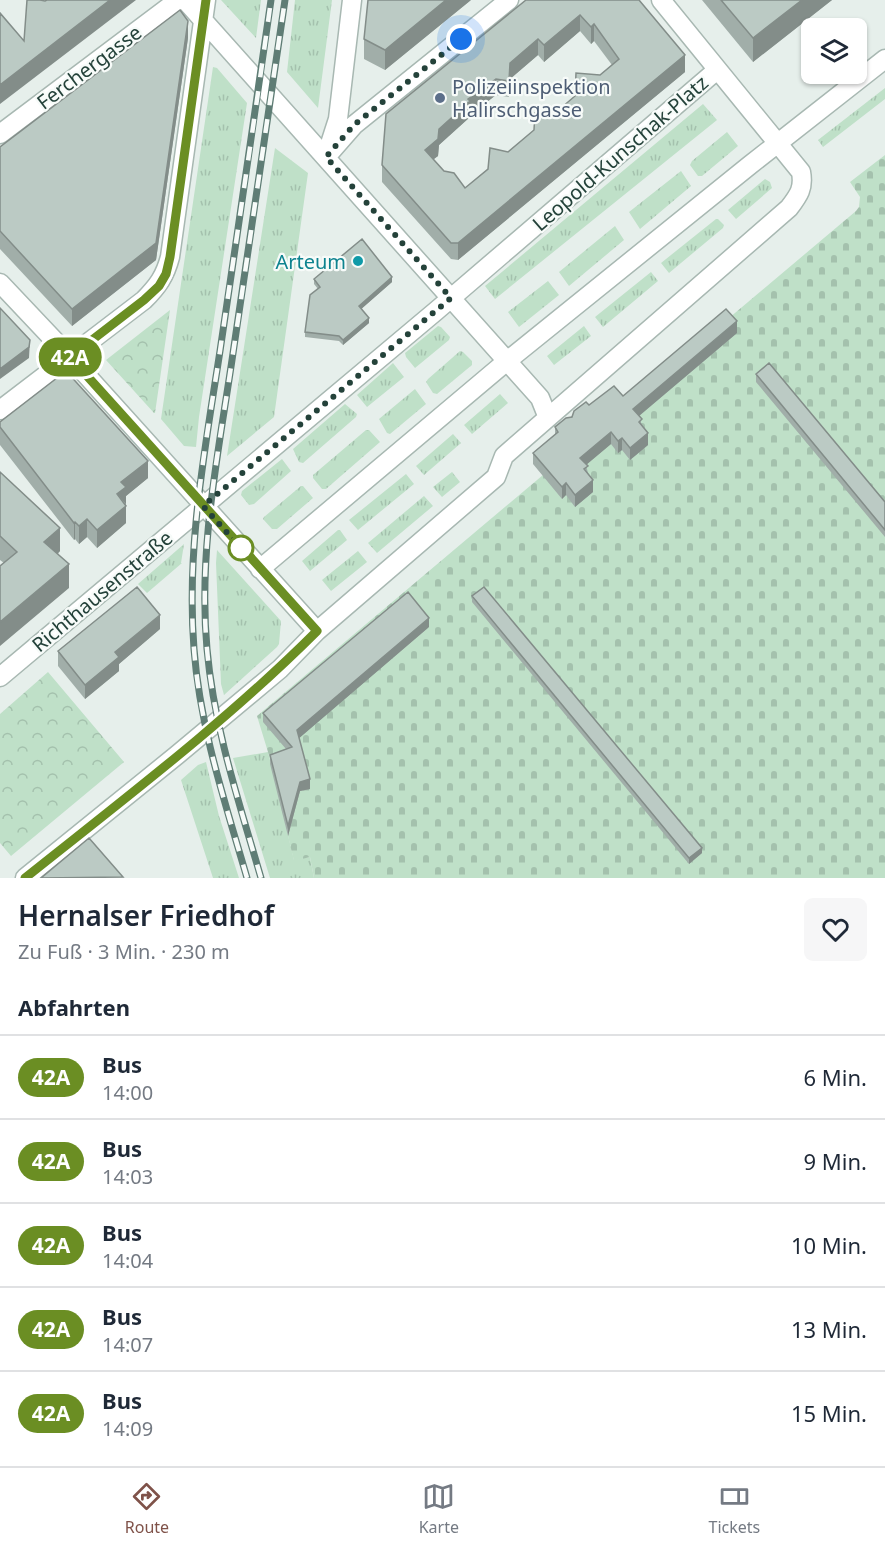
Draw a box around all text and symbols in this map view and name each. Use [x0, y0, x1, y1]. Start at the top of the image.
map controls [801, 18, 867, 84]
button: layers [801, 18, 867, 84]
street label: Ferchergasse [31, 19, 147, 115]
your location [446, 24, 476, 54]
street label: Leopold-Kunschak-Platz [527, 69, 713, 237]
place label: Polizeiinspektion Halirschgasse [452, 73, 611, 123]
marker: Polizeiinspektion Halirschgasse [433, 91, 447, 105]
place label: Arteum [275, 248, 346, 275]
marker: Arteum [351, 254, 365, 268]
line badge: 42A [36, 338, 104, 376]
text: 42A [51, 343, 89, 371]
street label: Richthausenstraße [26, 524, 178, 658]
unlabelled marker [228, 535, 254, 561]
text: Hernalser Friedhof [18, 896, 274, 934]
button: heart [804, 898, 867, 961]
text: Zu Fuß · 3 Min. · 230 m [18, 938, 230, 965]
text: Abfahrten [18, 992, 130, 1022]
text: Bus [102, 1049, 142, 1079]
text: 6 Min. [804, 1062, 867, 1092]
text: 42A [32, 1063, 70, 1091]
text: 14:00 [102, 1079, 153, 1106]
text: Bus [102, 1133, 142, 1163]
text: 9 Min. [804, 1146, 867, 1176]
text: 42A [32, 1147, 70, 1175]
text: 14:03 [102, 1163, 153, 1190]
text: Bus [102, 1217, 142, 1247]
text: 10 Min. [791, 1230, 867, 1260]
text: 42A [32, 1231, 70, 1259]
text: 14:04 [102, 1247, 153, 1274]
text: Bus [102, 1301, 142, 1331]
text: 13 Min. [791, 1314, 867, 1344]
text: 42A [32, 1315, 70, 1343]
text: 14:07 [102, 1331, 153, 1358]
text: Bus [102, 1385, 142, 1415]
text: 15 Min. [791, 1398, 867, 1428]
text: 42A [32, 1399, 70, 1427]
text: 14:09 [102, 1415, 153, 1442]
tab: Route [125, 1480, 169, 1538]
tab: Karte [419, 1480, 459, 1538]
tab: Tickets [708, 1480, 760, 1538]

